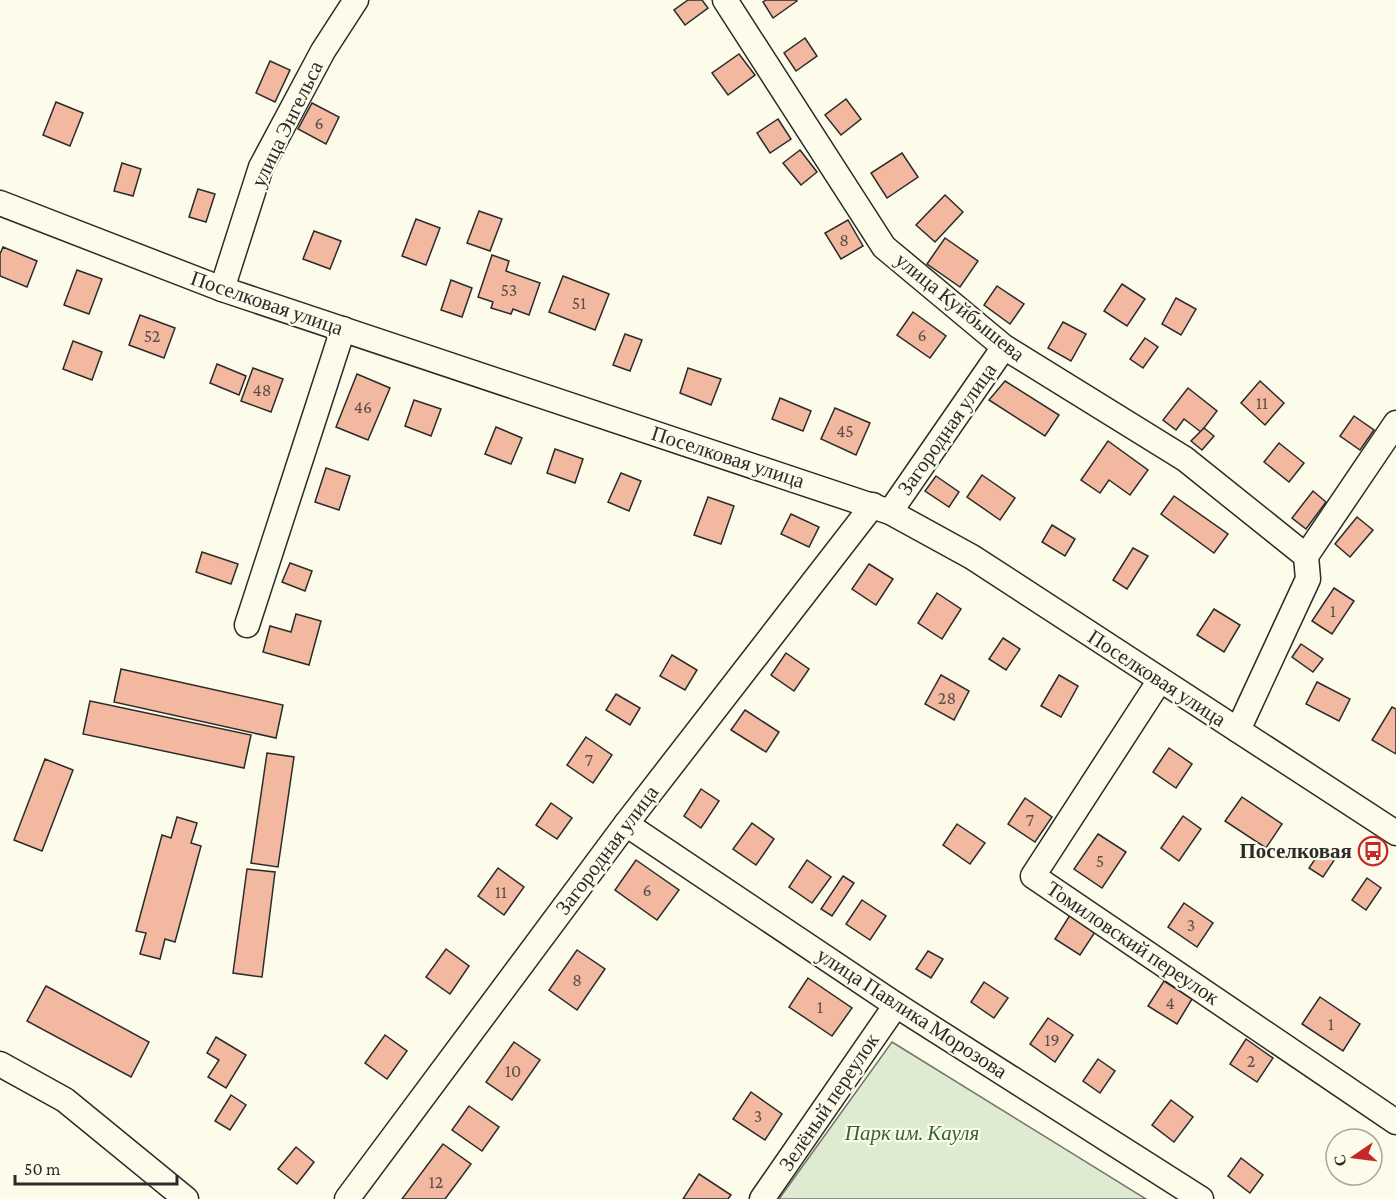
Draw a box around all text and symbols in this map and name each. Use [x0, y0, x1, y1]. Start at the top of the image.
street label: улица Энгельса [246, 56, 328, 191]
house number: 6 [314, 113, 324, 133]
house number: 8 [839, 230, 849, 250]
street label: улица Куйбышева [891, 248, 1030, 367]
street label: Поселковая улица [188, 266, 347, 341]
house number: 53 [501, 280, 517, 300]
house number: 51 [572, 293, 586, 313]
house number: 6 [917, 325, 927, 345]
house number: 52 [144, 326, 160, 346]
street label: Загородная улица [893, 358, 1002, 500]
house number: 48 [253, 380, 271, 400]
house number: 11 [1256, 393, 1268, 413]
house number: 46 [354, 397, 372, 417]
street label: Поселковая улица [648, 421, 808, 493]
house number: 45 [836, 421, 854, 441]
house number: 1 [1330, 601, 1336, 621]
street label: Поселковая улица [1084, 624, 1231, 732]
house number: 28 [938, 688, 956, 708]
house number: 7 [585, 750, 593, 770]
street label: Загородная улица [551, 780, 664, 919]
house number: 7 [1026, 810, 1034, 830]
bus stop icon: Поселковая [1357, 835, 1389, 867]
place label: Поселковая [1239, 839, 1352, 863]
house number: 5 [1096, 851, 1104, 871]
street label: Томиловский переулок [1042, 876, 1225, 1010]
house number: 6 [642, 880, 652, 900]
house number: 11 [495, 882, 507, 902]
house number: 3 [1187, 915, 1195, 935]
street label: улица Павлика Морозова [812, 942, 1012, 1084]
house number: 8 [572, 970, 582, 990]
house number: 4 [1165, 993, 1175, 1013]
house number: 1 [817, 997, 823, 1017]
house number: 1 [1328, 1014, 1334, 1034]
street label: Зелёный переулок [774, 1028, 884, 1175]
house number: 19 [1044, 1030, 1060, 1050]
house number: 2 [1247, 1051, 1255, 1071]
house number: 10 [505, 1061, 521, 1081]
house number: 3 [754, 1106, 762, 1126]
park label: Парк им. Кауля [844, 1121, 979, 1145]
north arrow [1324, 1127, 1384, 1187]
scale bar [15, 1148, 177, 1186]
text: С [1330, 1153, 1350, 1168]
text: 50 m [24, 1159, 61, 1179]
house number: 12 [429, 1172, 443, 1192]

